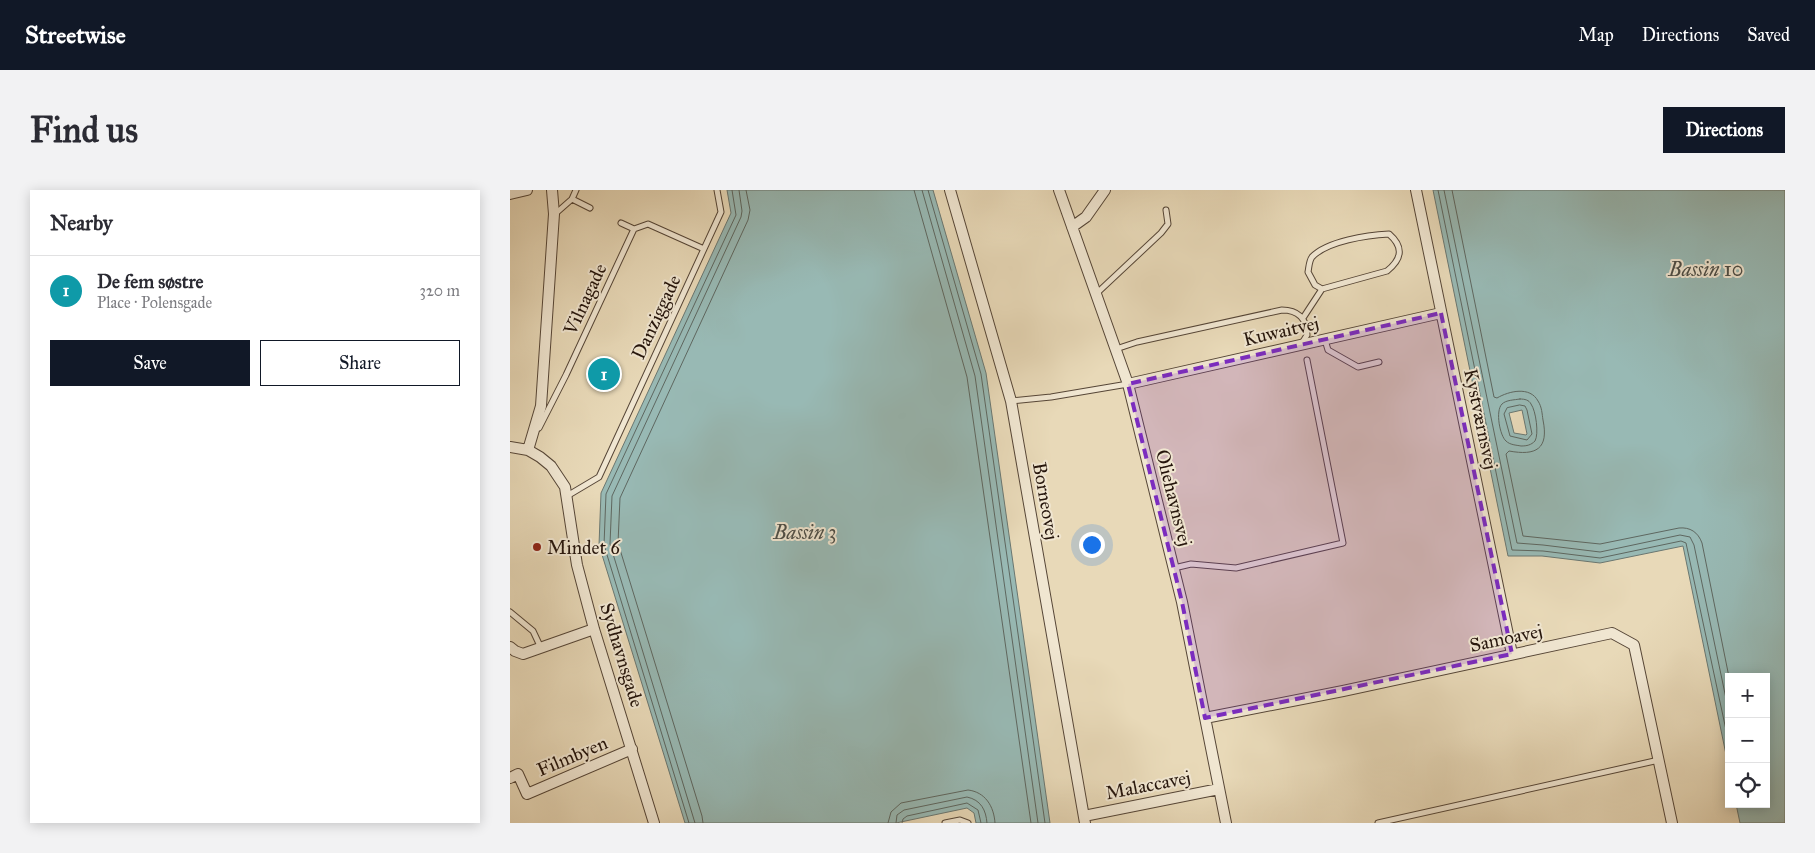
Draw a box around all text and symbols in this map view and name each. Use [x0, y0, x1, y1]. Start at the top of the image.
text: Streetwise [25, 20, 126, 50]
text: Map [1578, 24, 1614, 46]
text: Directions [1642, 24, 1719, 46]
text: Saved [1747, 24, 1790, 46]
button: Directions [1663, 107, 1785, 153]
text: Find us [30, 109, 138, 152]
text: Nearby [50, 210, 113, 236]
water label: Bassin 10 [1668, 257, 1743, 281]
street label: Vilnagade [558, 260, 612, 340]
text: De fem søstre [97, 270, 203, 293]
street label: Danziggade [626, 271, 686, 363]
text: 1 [63, 281, 69, 300]
text: 320 m [420, 281, 460, 300]
text: Place · Polensgade [97, 293, 212, 312]
street label: Kuwaitvej [1241, 311, 1321, 351]
button: Save [50, 340, 250, 386]
button: Share [260, 340, 460, 386]
pin: 1 [588, 355, 620, 393]
street label: Kystværnsvej [1459, 366, 1503, 472]
street label: Oliehavnsvej [1151, 447, 1197, 549]
street label: Borneovej [1028, 460, 1064, 542]
water label: Bassin 3 [772, 520, 837, 544]
your location [1079, 532, 1105, 558]
place label: Mindet 6 [547, 536, 621, 559]
marker: Mindet 6 [531, 541, 543, 553]
street label: Sydhavnsgade [594, 600, 649, 710]
street label: Samoavej [1467, 619, 1545, 657]
map controls [1725, 673, 1770, 808]
button: + [1725, 673, 1770, 718]
button: − [1725, 718, 1770, 763]
street label: Filmbyen [533, 731, 611, 781]
button: locate [1725, 763, 1770, 808]
street label: Malaccavej [1104, 765, 1192, 805]

